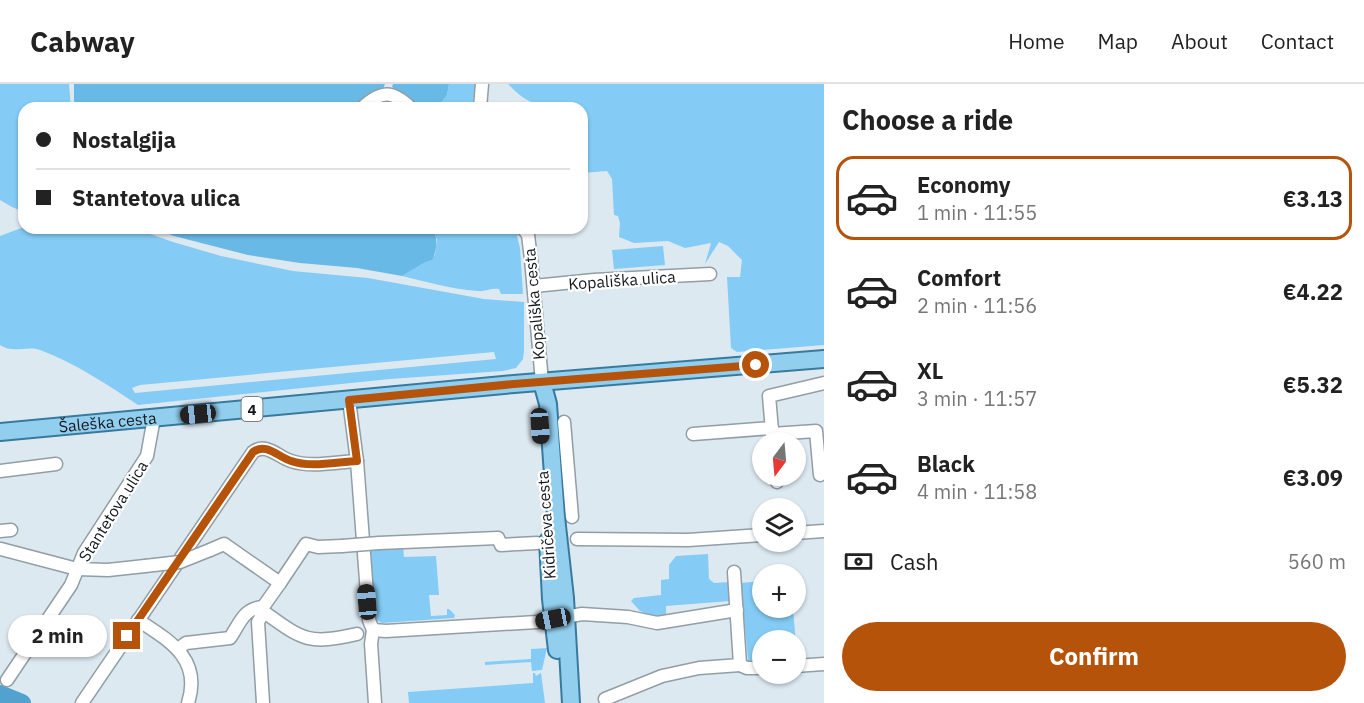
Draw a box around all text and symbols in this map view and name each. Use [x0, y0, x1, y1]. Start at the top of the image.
text: Cabway [30, 23, 135, 60]
text: Home [1008, 27, 1065, 55]
text: Map [1098, 27, 1138, 55]
text: About [1171, 27, 1228, 55]
text: Contact [1261, 27, 1334, 55]
text: Choose a ride [842, 102, 1013, 137]
text: Nostalgija [72, 125, 176, 154]
text: Economy [917, 170, 1011, 199]
icon: car [845, 171, 899, 225]
text: Stantetova ulica [72, 183, 240, 212]
text: €3.13 [1283, 184, 1343, 213]
text: 1 min · 11:55 [917, 199, 1037, 226]
street label: Kopališka cesta [519, 247, 549, 361]
text: Comfort [917, 263, 1001, 292]
icon: car [845, 264, 899, 318]
street label: Kopališka ulica [568, 266, 677, 294]
text: €4.22 [1283, 277, 1343, 306]
text: 2 min · 11:56 [917, 292, 1037, 319]
route start [742, 351, 769, 378]
text: XL [917, 356, 943, 385]
icon: car [845, 357, 899, 411]
text: €5.32 [1283, 370, 1343, 399]
text: 3 min · 11:57 [917, 385, 1037, 412]
road number: 4 [242, 397, 262, 421]
car [179, 403, 217, 425]
street label: Šaleška cesta [58, 407, 158, 436]
car [530, 407, 550, 445]
north arrow [752, 432, 806, 486]
map controls [752, 432, 806, 684]
text: Black [917, 449, 975, 478]
icon: car [845, 450, 899, 504]
street label: Stantetova ulica [74, 456, 152, 565]
text: €3.09 [1283, 463, 1343, 492]
street label: Kidričeva cesta [532, 470, 560, 580]
text: 4 min · 11:58 [917, 478, 1037, 505]
button: layers [752, 498, 806, 552]
icon: cash [842, 545, 875, 578]
text: Cash [890, 547, 939, 576]
text: 560 m [1288, 548, 1346, 575]
button: + [752, 564, 806, 618]
car [356, 583, 378, 621]
car [534, 607, 572, 631]
callout: 2 min [7, 615, 106, 657]
text: 2 min [31, 622, 84, 649]
route end [113, 622, 140, 649]
button: Confirm [842, 622, 1346, 691]
button: − [752, 630, 806, 684]

